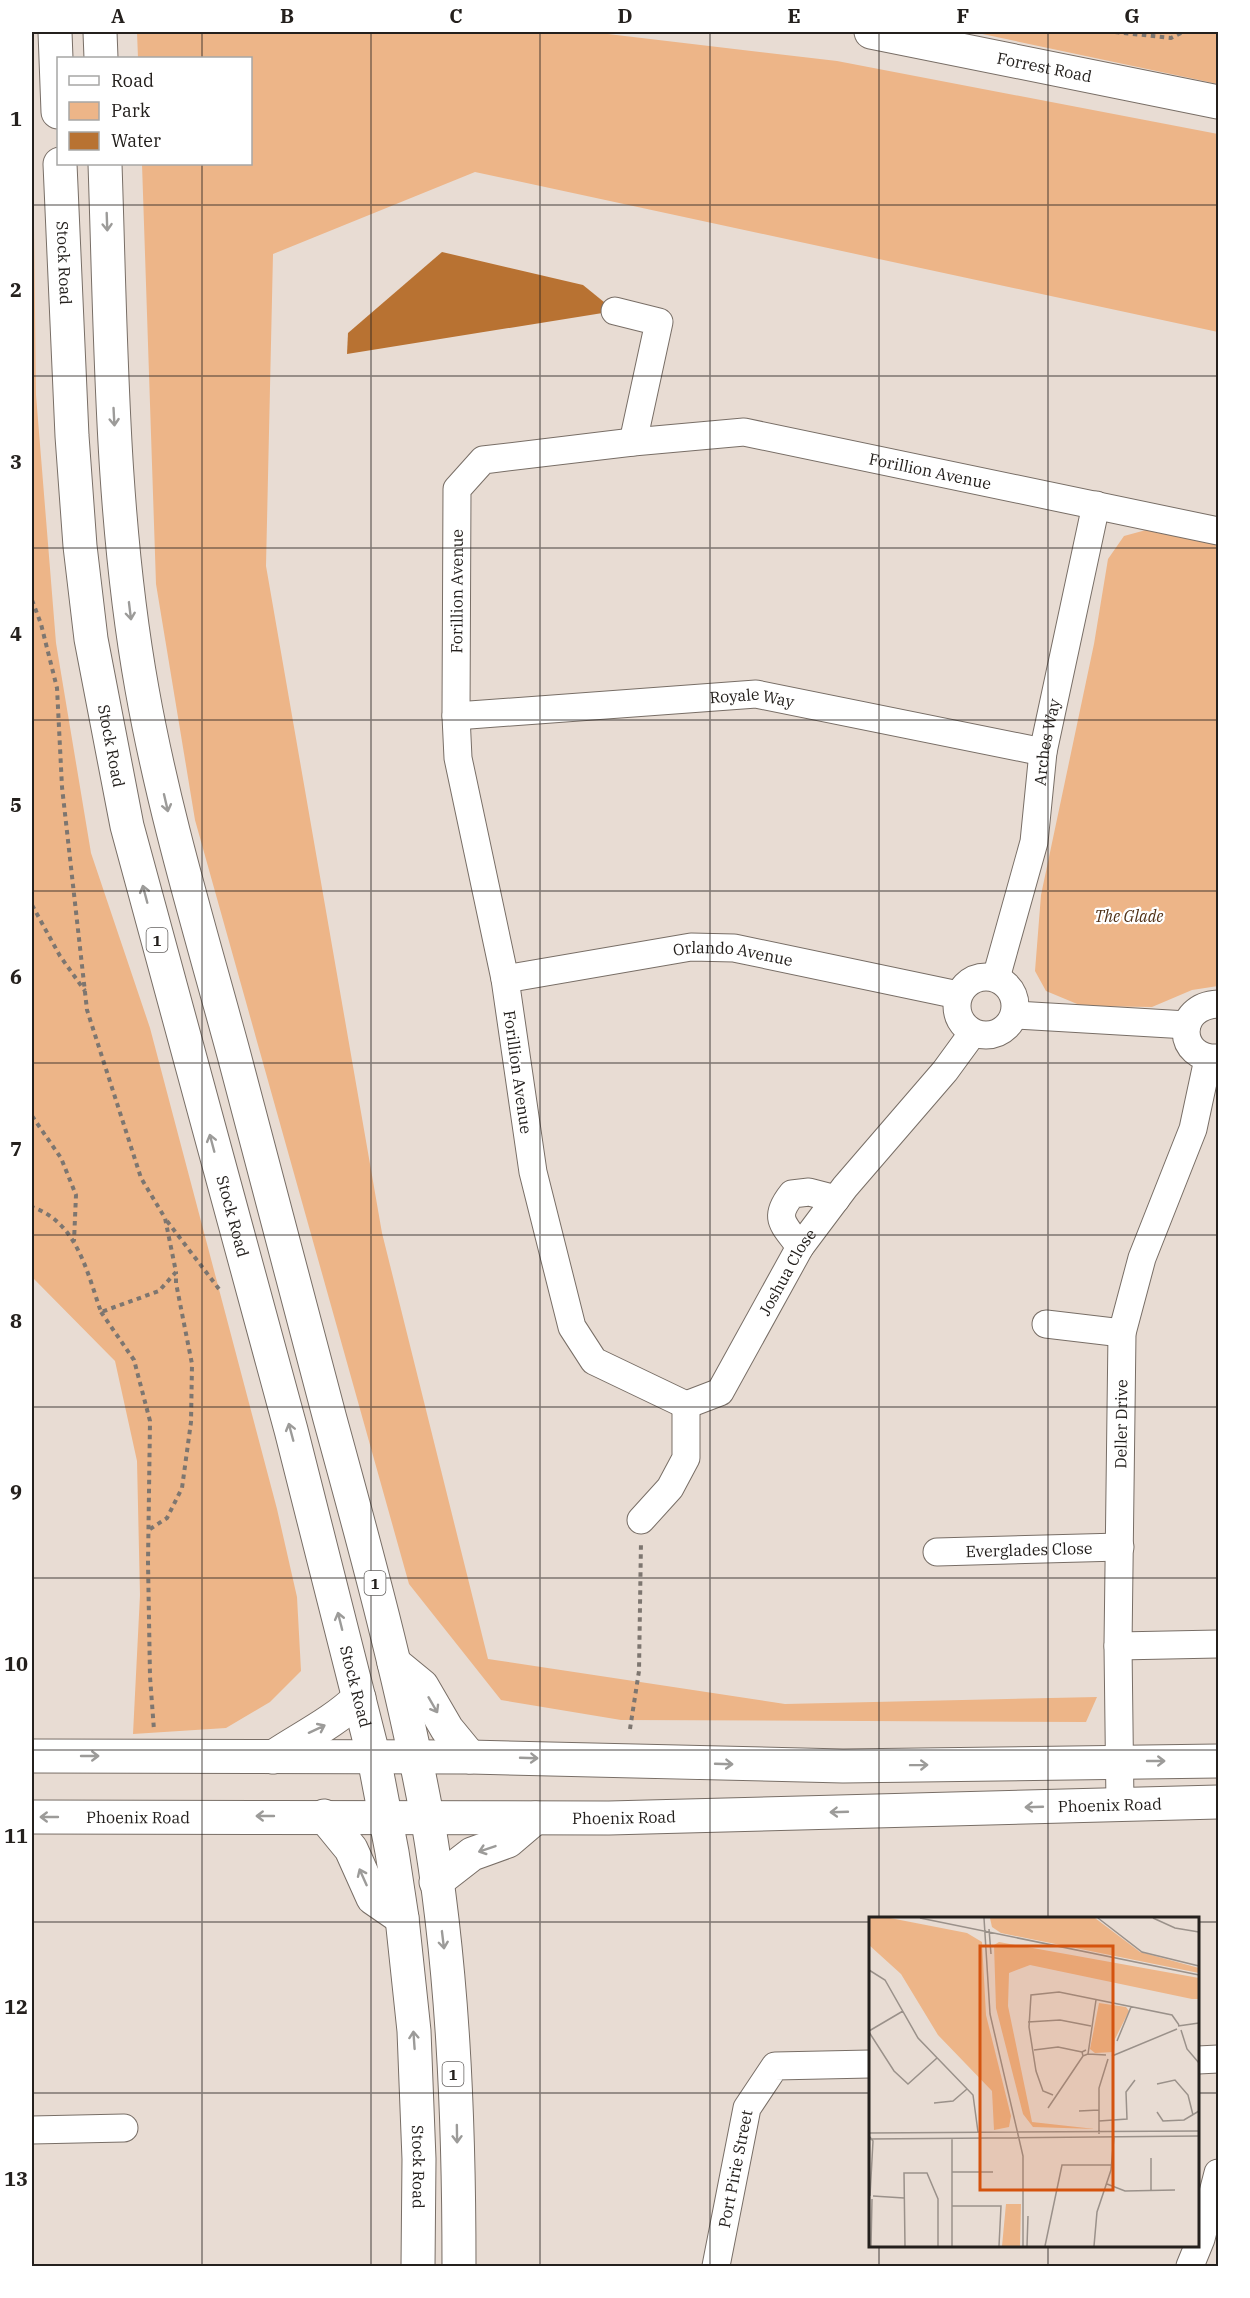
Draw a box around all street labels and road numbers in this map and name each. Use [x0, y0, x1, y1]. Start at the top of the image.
street label: Forrest Road [995, 48, 1094, 86]
street label: Stock Road [53, 221, 76, 305]
street label: Forillion Avenue [867, 448, 993, 493]
street label: Forillion Avenue [446, 529, 467, 654]
street label: Royale Way [709, 684, 797, 712]
street label: Arches Way [1030, 696, 1064, 787]
street label: Stock Road [94, 703, 129, 789]
road number: 1 [146, 928, 168, 952]
street label: Orlando Avenue [671, 937, 795, 970]
street label: Forillion Avenue [499, 1009, 537, 1135]
street label: Stock Road [212, 1173, 254, 1260]
street label: Joshua Close [754, 1225, 820, 1319]
street label: Deller Drive [1110, 1379, 1131, 1469]
street label: Everglades Close [965, 1538, 1093, 1561]
road number: 1 [364, 1571, 386, 1595]
street label: Stock Road [336, 1643, 376, 1730]
street label: Phoenix Road [1058, 1793, 1162, 1816]
street label: Phoenix Road [572, 1806, 676, 1828]
street label: Phoenix Road [86, 1807, 190, 1827]
road number: 1 [442, 2062, 464, 2086]
street label: Port Pirie Street [714, 2108, 756, 2230]
street label: Stock Road [408, 2125, 429, 2209]

